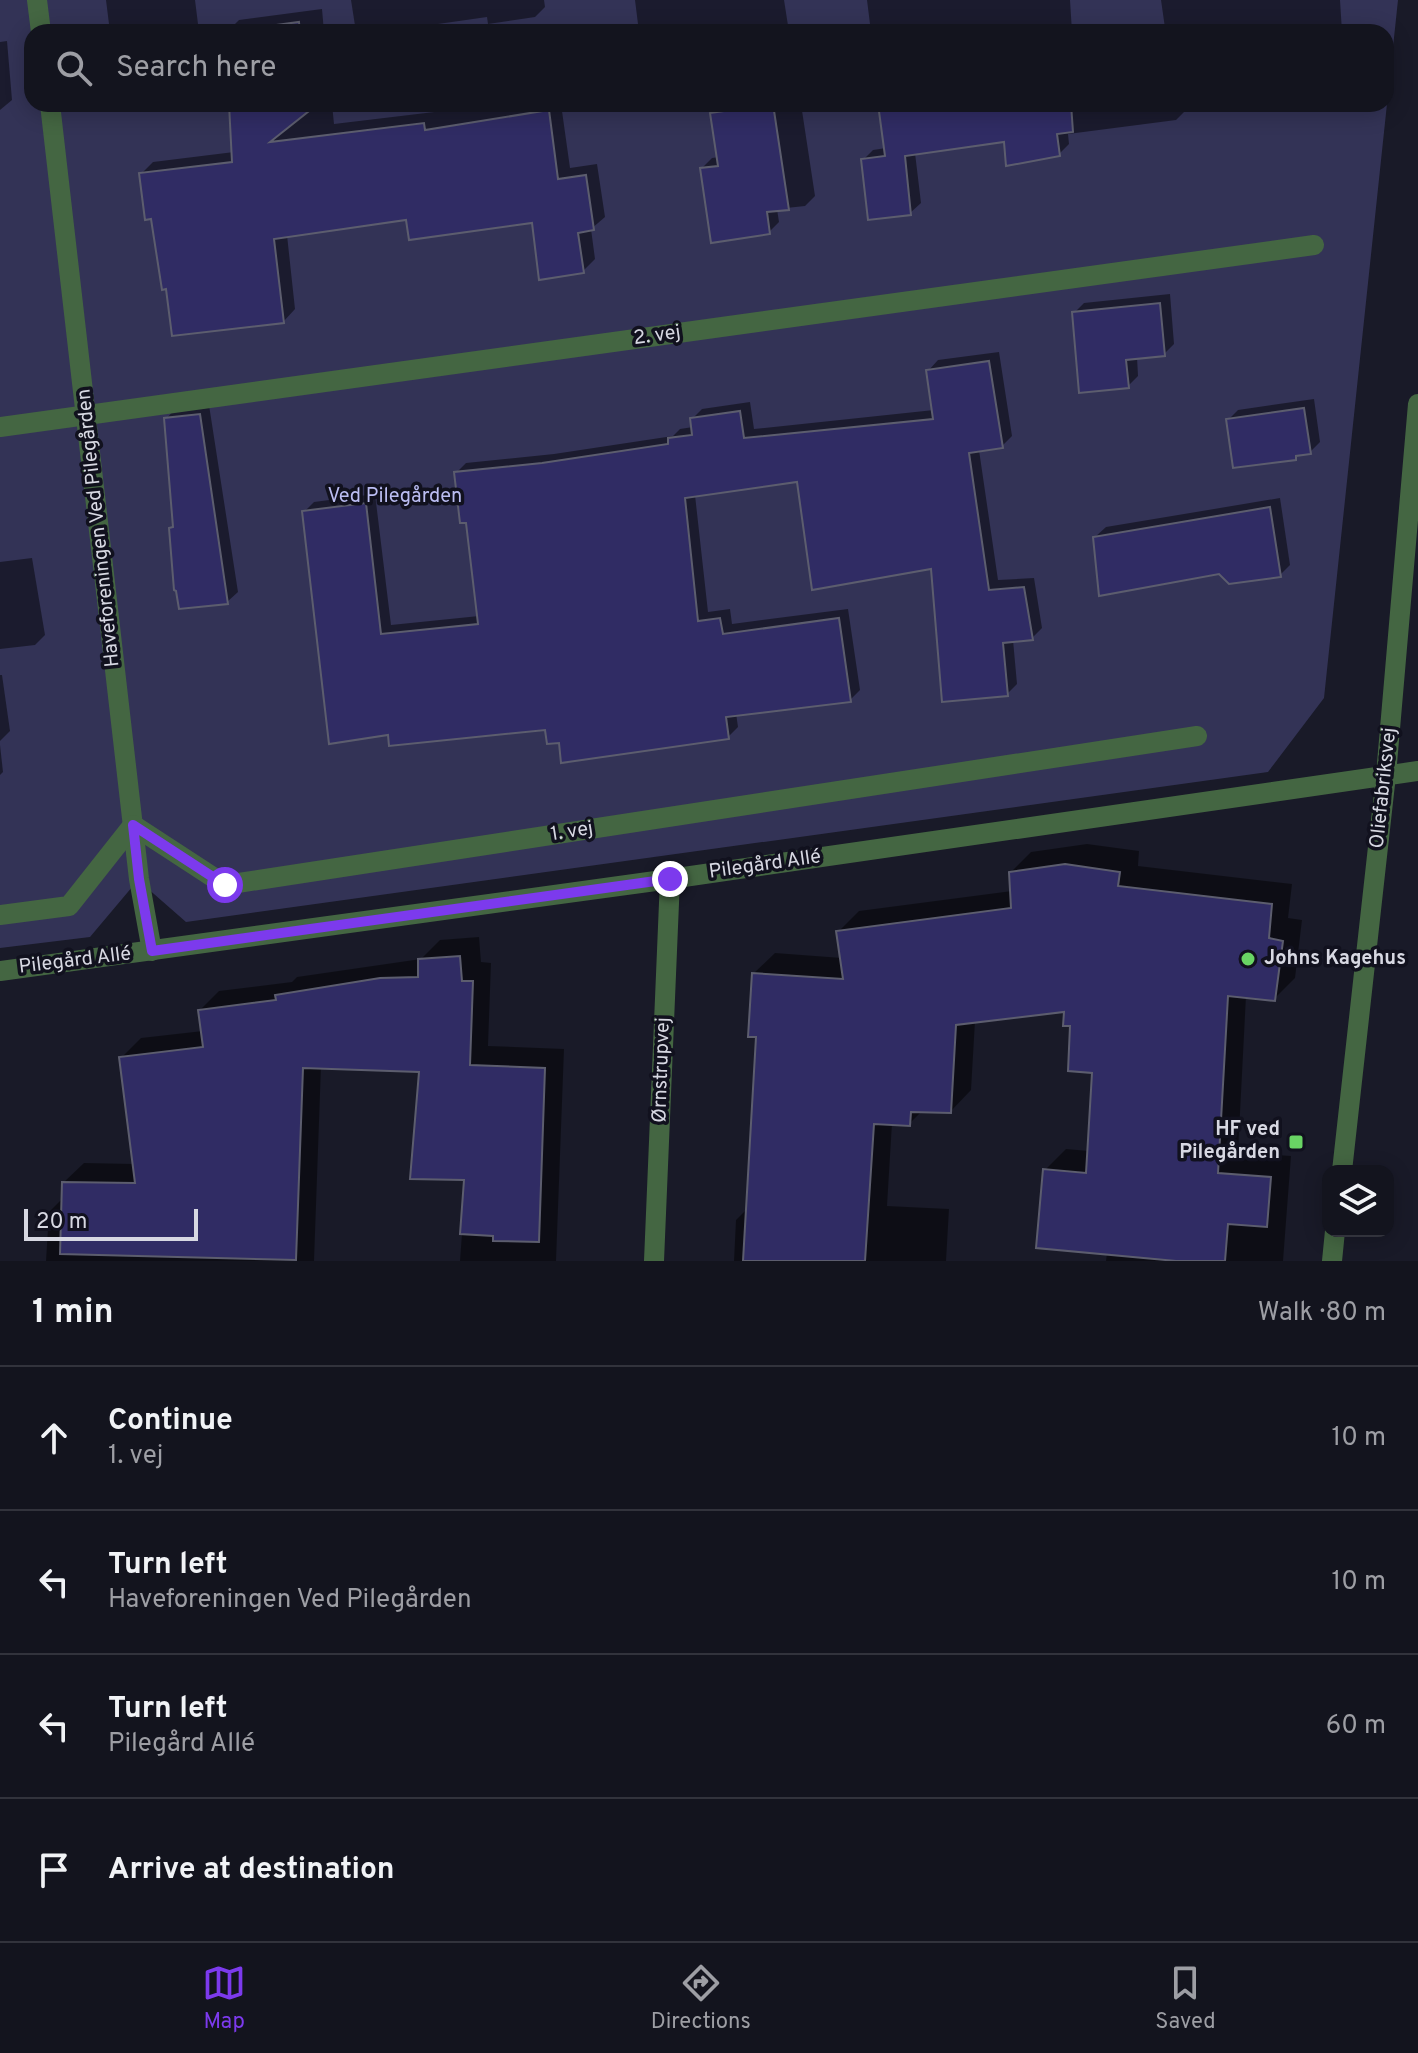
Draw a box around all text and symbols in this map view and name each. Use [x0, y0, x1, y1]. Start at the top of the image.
search box [24, 24, 1394, 112]
icon: search [52, 46, 96, 90]
text: Search here [116, 50, 276, 87]
street label: 2. vej [632, 320, 682, 352]
street label: Haveforeningen Ved Pilegården [71, 388, 127, 668]
park label: Ved Pilegården [328, 484, 462, 510]
street label: Oliefabriksvej [1365, 726, 1403, 850]
street label: 1. vej [549, 816, 595, 848]
street label: Pilegård Allé [707, 844, 823, 886]
route end [652, 861, 688, 897]
route start [207, 867, 243, 903]
street label: Pilegård Allé [17, 941, 133, 981]
place label: Johns Kagehus [1264, 946, 1406, 972]
marker: Johns Kagehus [1239, 950, 1257, 968]
street label: Ørnstrupvej [647, 1017, 677, 1123]
place label: HF ved Pilegården [1179, 1117, 1280, 1166]
marker: HF ved Pilegården [1287, 1133, 1305, 1151]
map controls [1322, 1165, 1394, 1237]
button: layers [1322, 1165, 1394, 1237]
scale bar [24, 1205, 198, 1241]
text: 20 m [36, 1209, 87, 1236]
text: 1 min [32, 1292, 114, 1335]
text: Walk · 80 m [1258, 1297, 1386, 1330]
text: Continue [108, 1403, 233, 1440]
icon: ahead [32, 1416, 76, 1460]
text: 10 m [1331, 1422, 1386, 1455]
text: 1. vej [108, 1440, 163, 1473]
text: Turn left [108, 1547, 228, 1584]
icon: left [32, 1560, 76, 1604]
text: 10 m [1331, 1566, 1386, 1599]
text: Haveforeningen Ved Pilegården [108, 1584, 472, 1617]
text: Turn left [108, 1691, 228, 1728]
icon: left [32, 1704, 76, 1748]
text: 60 m [1326, 1710, 1386, 1743]
text: Pilegård Allé [108, 1728, 255, 1761]
icon: arrive [32, 1848, 76, 1892]
text: Arrive at destination [108, 1852, 394, 1889]
tab: Map [202, 1961, 246, 2036]
tab: Directions [651, 1961, 751, 2036]
tab: Saved [1155, 1961, 1216, 2036]

